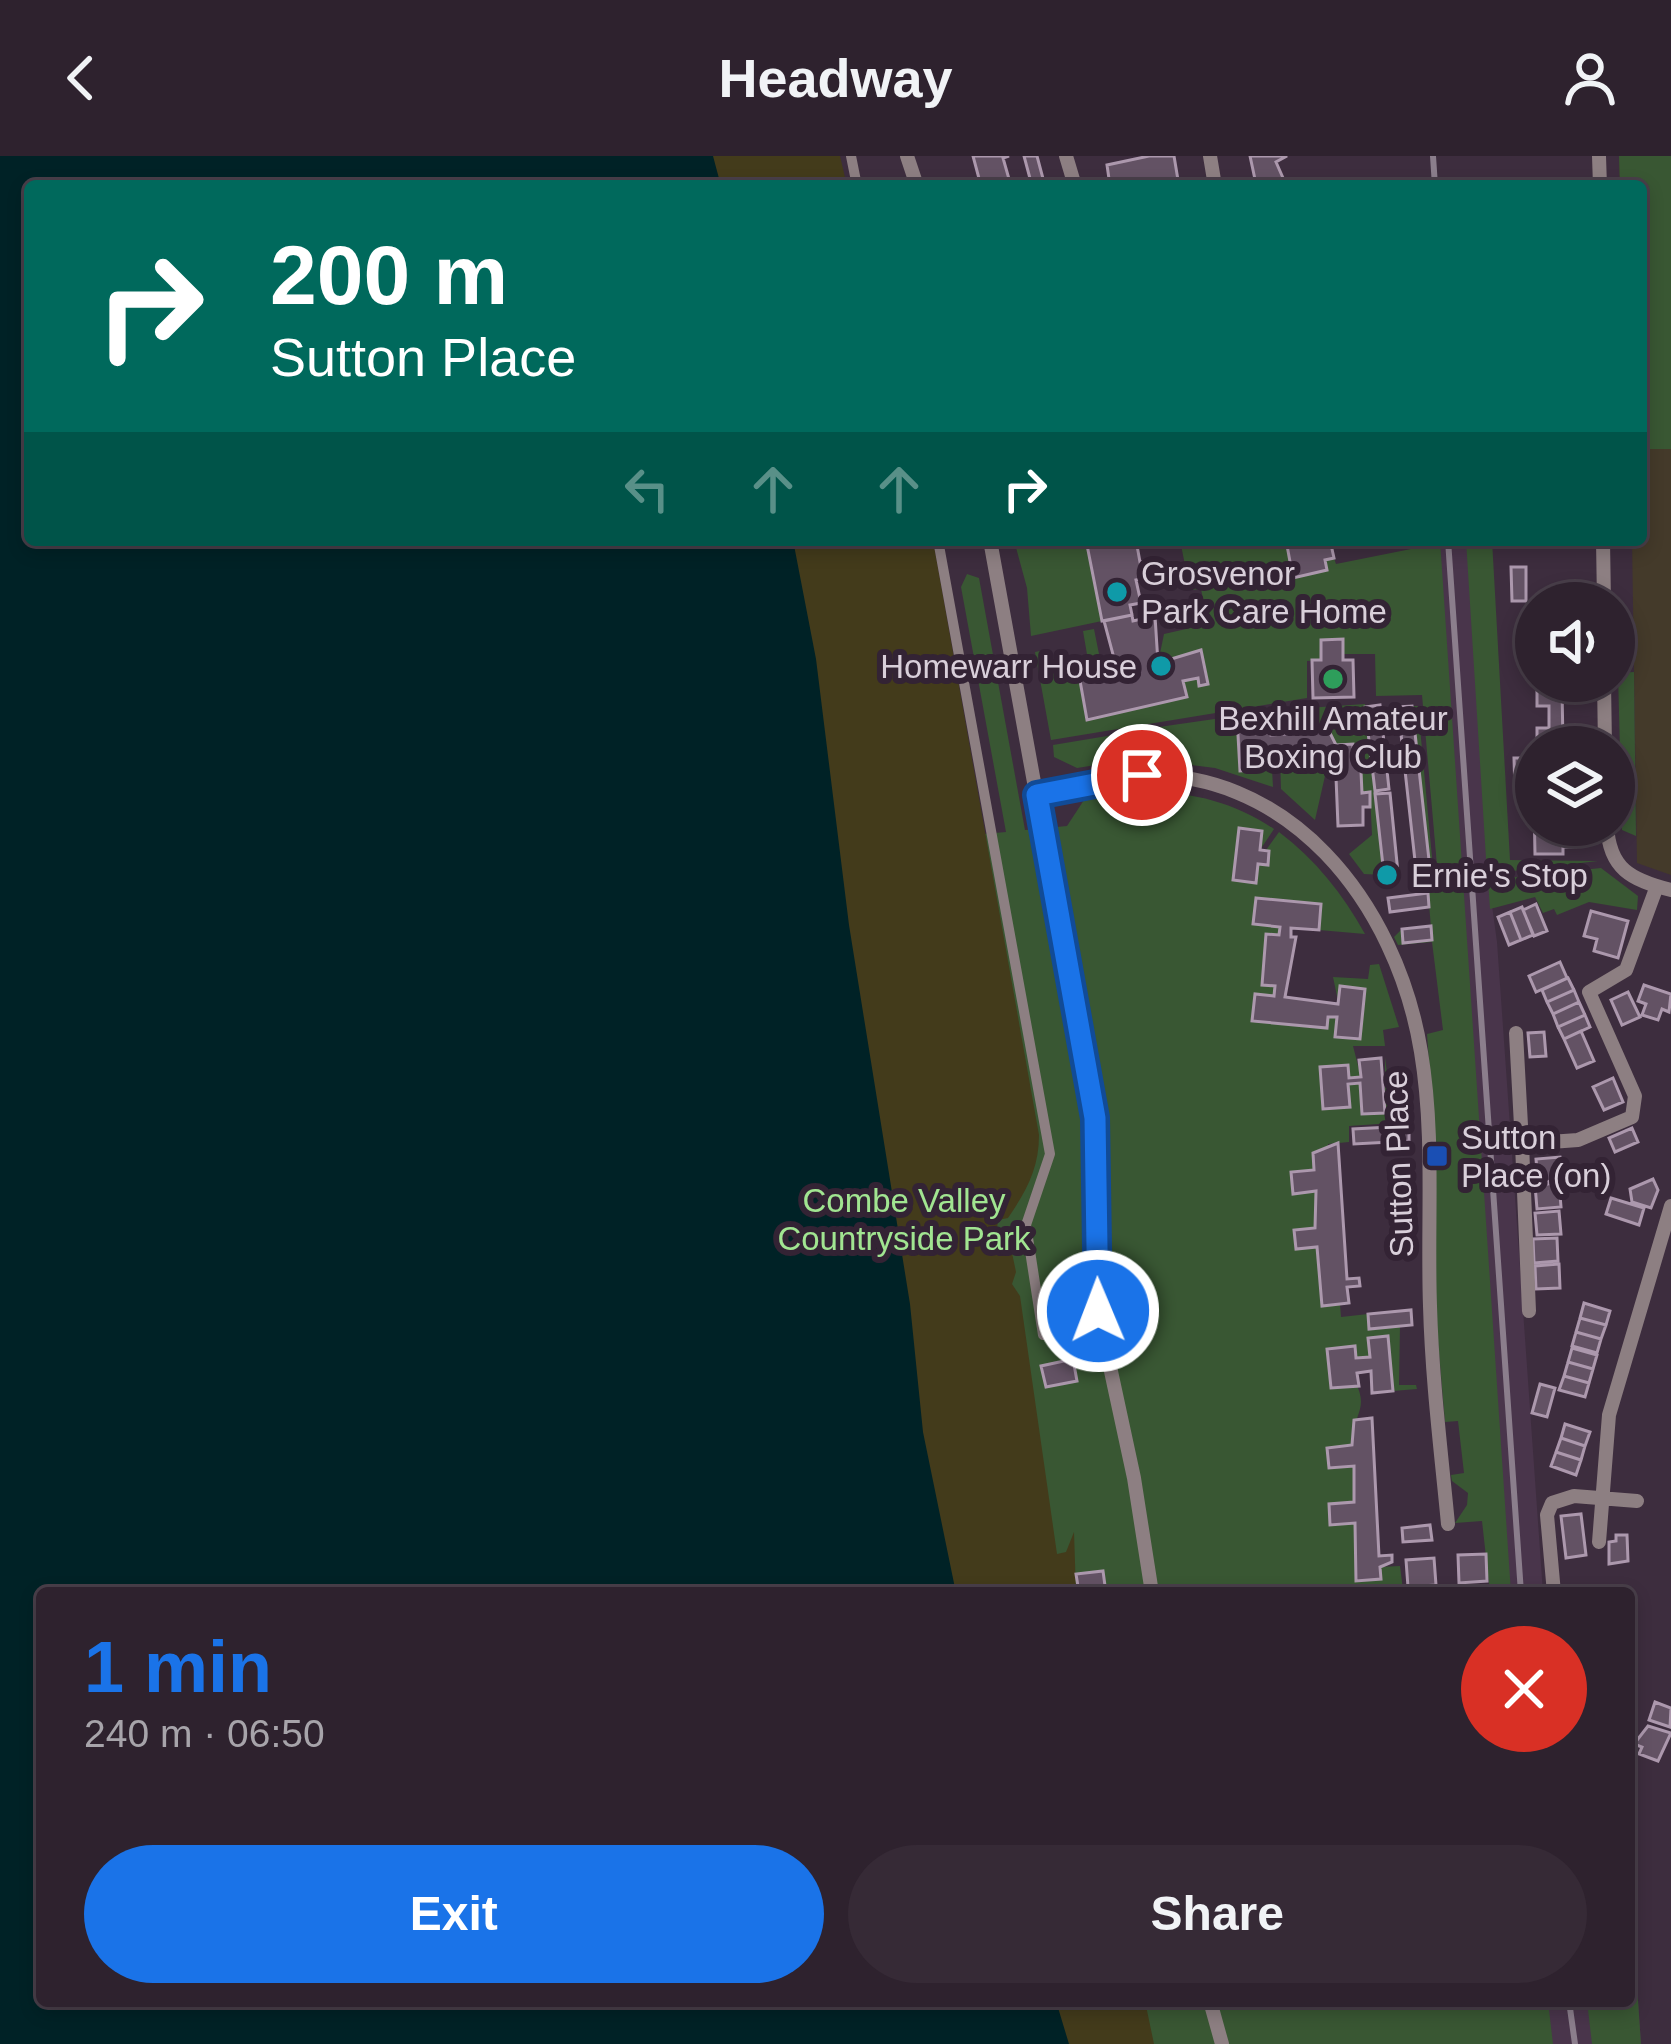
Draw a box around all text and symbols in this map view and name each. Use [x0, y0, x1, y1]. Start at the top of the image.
icon: back [48, 45, 114, 111]
icon: person [1557, 45, 1623, 111]
text: Headway [718, 48, 953, 108]
icon: right [72, 228, 228, 384]
text: 200 m [270, 228, 508, 322]
text: Sutton Place [270, 327, 576, 387]
icon: left [614, 456, 680, 522]
icon: ahead [740, 456, 806, 522]
icon: ahead [866, 456, 932, 522]
icon: right [992, 456, 1058, 522]
place label: Grosvenor Park Care Home [1141, 555, 1387, 630]
marker: Grosvenor Park Care Home [1104, 579, 1130, 605]
map controls [1515, 582, 1635, 846]
button: sound [1515, 582, 1635, 702]
place label: Homewarr House [880, 648, 1137, 685]
marker: Homewarr House [1148, 653, 1174, 679]
marker: Bexhill Amateur Boxing Club [1320, 666, 1346, 692]
place label: Bexhill Amateur Boxing Club [1218, 700, 1448, 775]
pin [1091, 724, 1193, 826]
button: layers [1515, 726, 1635, 846]
icon: arrive [1109, 742, 1175, 808]
place label: Ernie's Stop [1411, 857, 1588, 894]
marker: Ernie's Stop [1374, 862, 1400, 888]
street label: Sutton Place [1377, 1070, 1420, 1258]
place label: Sutton Place (on) [1461, 1119, 1611, 1194]
marker: Sutton Place (on) [1424, 1143, 1450, 1169]
park label: Combe Valley Countryside Park [777, 1182, 1031, 1257]
position arrow [1035, 1248, 1161, 1374]
button: close [1461, 1626, 1587, 1752]
text: 1 min [84, 1627, 272, 1707]
text: 240 m · 06:50 [84, 1712, 325, 1755]
button: Exit [84, 1845, 824, 1983]
button: Share [848, 1845, 1587, 1983]

